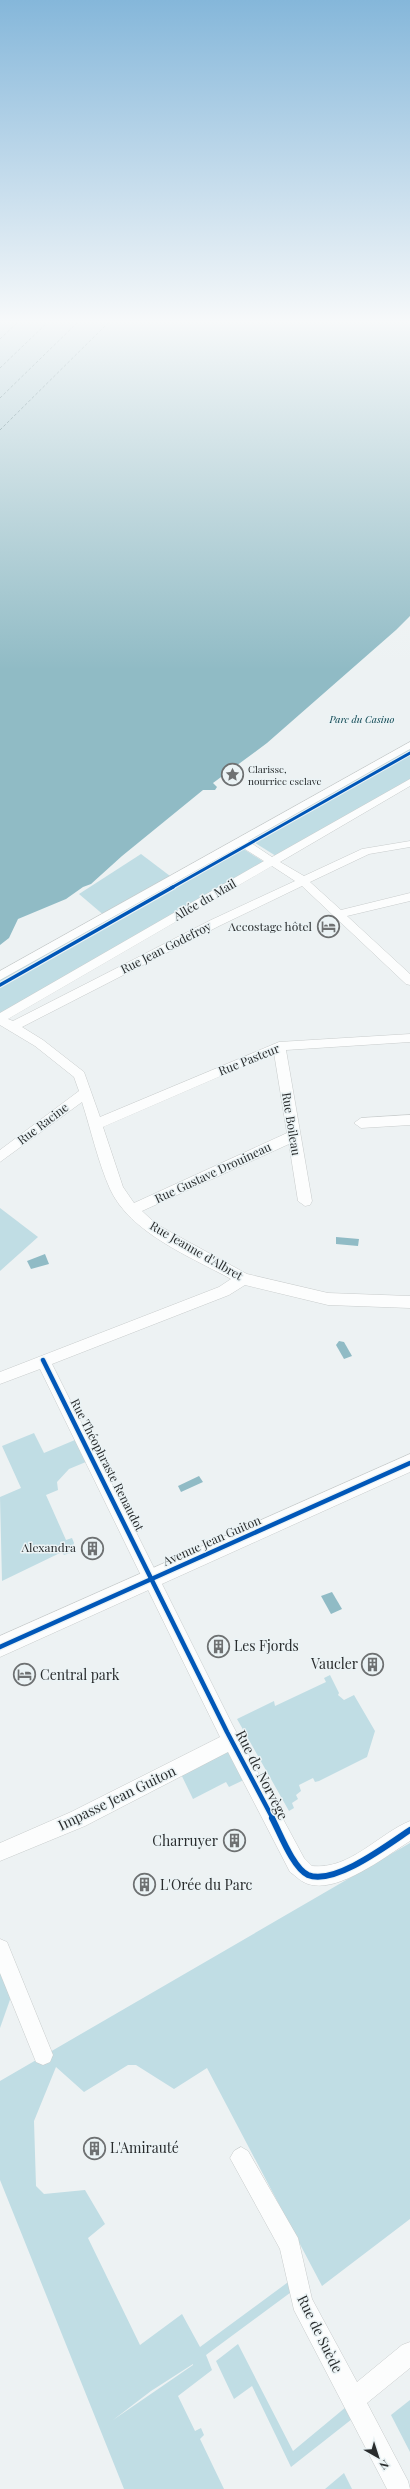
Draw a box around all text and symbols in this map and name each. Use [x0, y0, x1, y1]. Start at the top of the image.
park label: Parc du Casino [329, 712, 395, 726]
place icon: Clarisse, nourrice esclave [220, 762, 246, 788]
place label: Clarisse, nourrice esclave [248, 762, 322, 788]
street label: Allée du Mail [169, 875, 239, 924]
hotel icon: Accostage hôtel [315, 914, 341, 940]
street label: Rue Jean Godefroy [118, 917, 213, 977]
place label: Accostage hôtel [227, 918, 313, 934]
street label: Rue Pasteur [216, 1039, 282, 1079]
street label: Rue Boileau [279, 1091, 305, 1157]
street label: Rue Racine [14, 1099, 71, 1148]
street label: Rue Gustave Drouineau [152, 1138, 273, 1206]
street label: Rue Jeanne d'Albret [147, 1217, 246, 1284]
street label: Rue Théophraste Renaudot [68, 1396, 149, 1534]
street label: Avenue Jean Guiton [159, 1511, 263, 1569]
building icon: Alexandra [79, 1535, 105, 1561]
place label: Alexandra [21, 1539, 76, 1555]
building icon: Les Fjords [205, 1633, 231, 1659]
place label: Les Fjords [234, 1636, 299, 1655]
building icon: Vaucler [360, 1651, 386, 1677]
place label: Vaucler [310, 1654, 359, 1673]
hotel icon: Central park [11, 1662, 37, 1688]
place label: Central park [40, 1665, 120, 1684]
street label: Rue de Norvège [232, 1727, 293, 1823]
street label: Impasse Jean Guiton [55, 1761, 179, 1834]
building icon: Charruyer [221, 1828, 247, 1854]
place label: Charruyer [152, 1831, 219, 1850]
building icon: L'Orée du Parc [131, 1872, 157, 1898]
place label: L'Orée du Parc [160, 1875, 253, 1894]
building icon: L'Amirauté [81, 2135, 107, 2161]
place label: L'Amirauté [110, 2138, 179, 2157]
street label: Rue de Suède [293, 2292, 348, 2376]
north arrow [358, 2437, 398, 2477]
text: N [377, 2457, 392, 2474]

